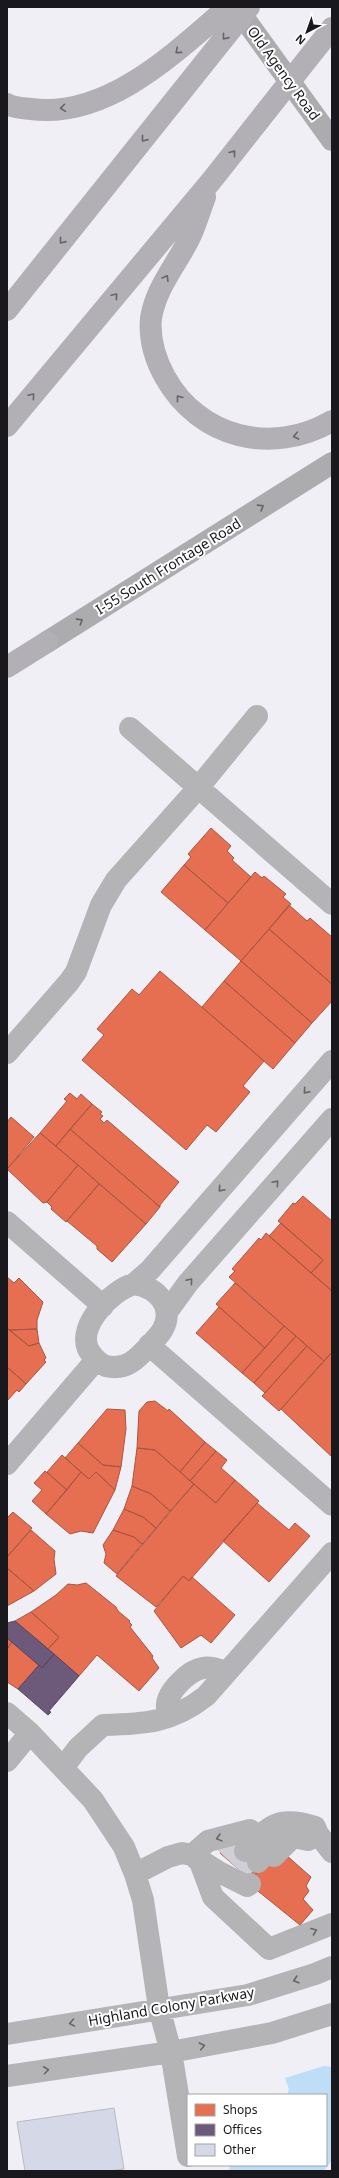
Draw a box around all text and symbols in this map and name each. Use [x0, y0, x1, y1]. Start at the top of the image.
north arrow [287, 12, 327, 52]
street label: Old Agency Road [243, 22, 325, 124]
text: N [292, 31, 308, 49]
one-way arrow [222, 33, 229, 40]
one-way arrow [175, 46, 182, 53]
one-way arrow [60, 103, 66, 112]
one-way arrow [141, 135, 148, 142]
one-way arrow [229, 150, 236, 157]
one-way arrow [60, 236, 67, 243]
one-way arrow [162, 275, 169, 282]
one-way arrow [111, 294, 118, 301]
one-way arrow [27, 393, 34, 401]
one-way arrow [176, 395, 183, 402]
one-way arrow [293, 431, 299, 440]
one-way arrow [257, 505, 264, 512]
street label: I-55 South Frontage Road [92, 514, 244, 618]
one-way arrow [76, 618, 83, 626]
one-way arrow [304, 1086, 311, 1093]
one-way arrow [271, 1181, 278, 1188]
one-way arrow [219, 1184, 226, 1191]
one-way arrow [185, 1278, 192, 1286]
one-way arrow [216, 1833, 223, 1842]
one-way arrow [310, 1928, 317, 1936]
one-way arrow [292, 1975, 299, 1984]
street label: Highland Colony Parkway [87, 1982, 256, 2030]
one-way arrow [69, 2018, 75, 2027]
one-way arrow [199, 2042, 205, 2051]
one-way arrow [43, 2066, 49, 2075]
legend [187, 2094, 327, 2166]
text: Shops [223, 2101, 258, 2118]
text: Offices [223, 2121, 262, 2138]
text: Other [223, 2141, 256, 2158]

